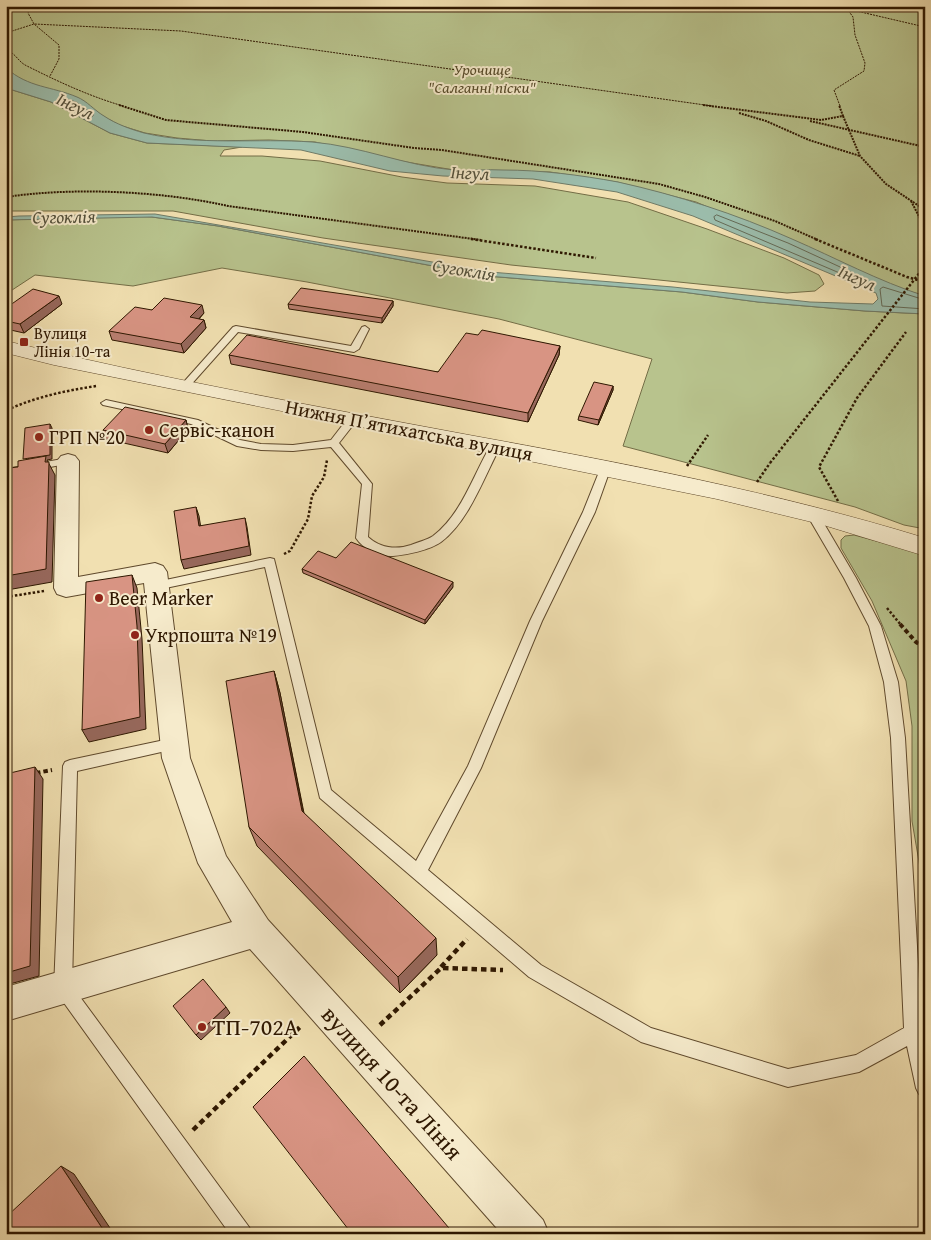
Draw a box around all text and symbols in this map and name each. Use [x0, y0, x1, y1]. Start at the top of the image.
park label: Урочище "Салганні піски" [428, 57, 537, 99]
water label: Інгул [52, 85, 99, 126]
water label: Інгул [450, 158, 491, 187]
water label: Сугоклія [32, 202, 96, 231]
water label: Сугоклія [431, 251, 498, 288]
water label: Інгул [834, 257, 881, 298]
place label: Вулиця Лінія 10-та [34, 321, 111, 363]
marker: Вулиця Лінія 10-та [18, 336, 30, 348]
street label: Нижня Пʼятихатська вулиця [283, 391, 535, 468]
place label: Сервіс-канон [159, 415, 275, 444]
place label: ГРП №20 [49, 422, 125, 451]
marker: Сервіс-канон [143, 424, 155, 436]
marker: ГРП №20 [33, 431, 45, 443]
place label: Beer Marker [109, 583, 213, 612]
marker: Beer Marker [93, 592, 105, 604]
place label: Укрпошта №19 [145, 620, 277, 649]
marker: Укрпошта №19 [129, 629, 141, 641]
street label: вулиця 10-та Лінія [313, 998, 471, 1168]
place label: ТП-702А [212, 1009, 299, 1044]
marker: ТП-702А [196, 1021, 208, 1033]

